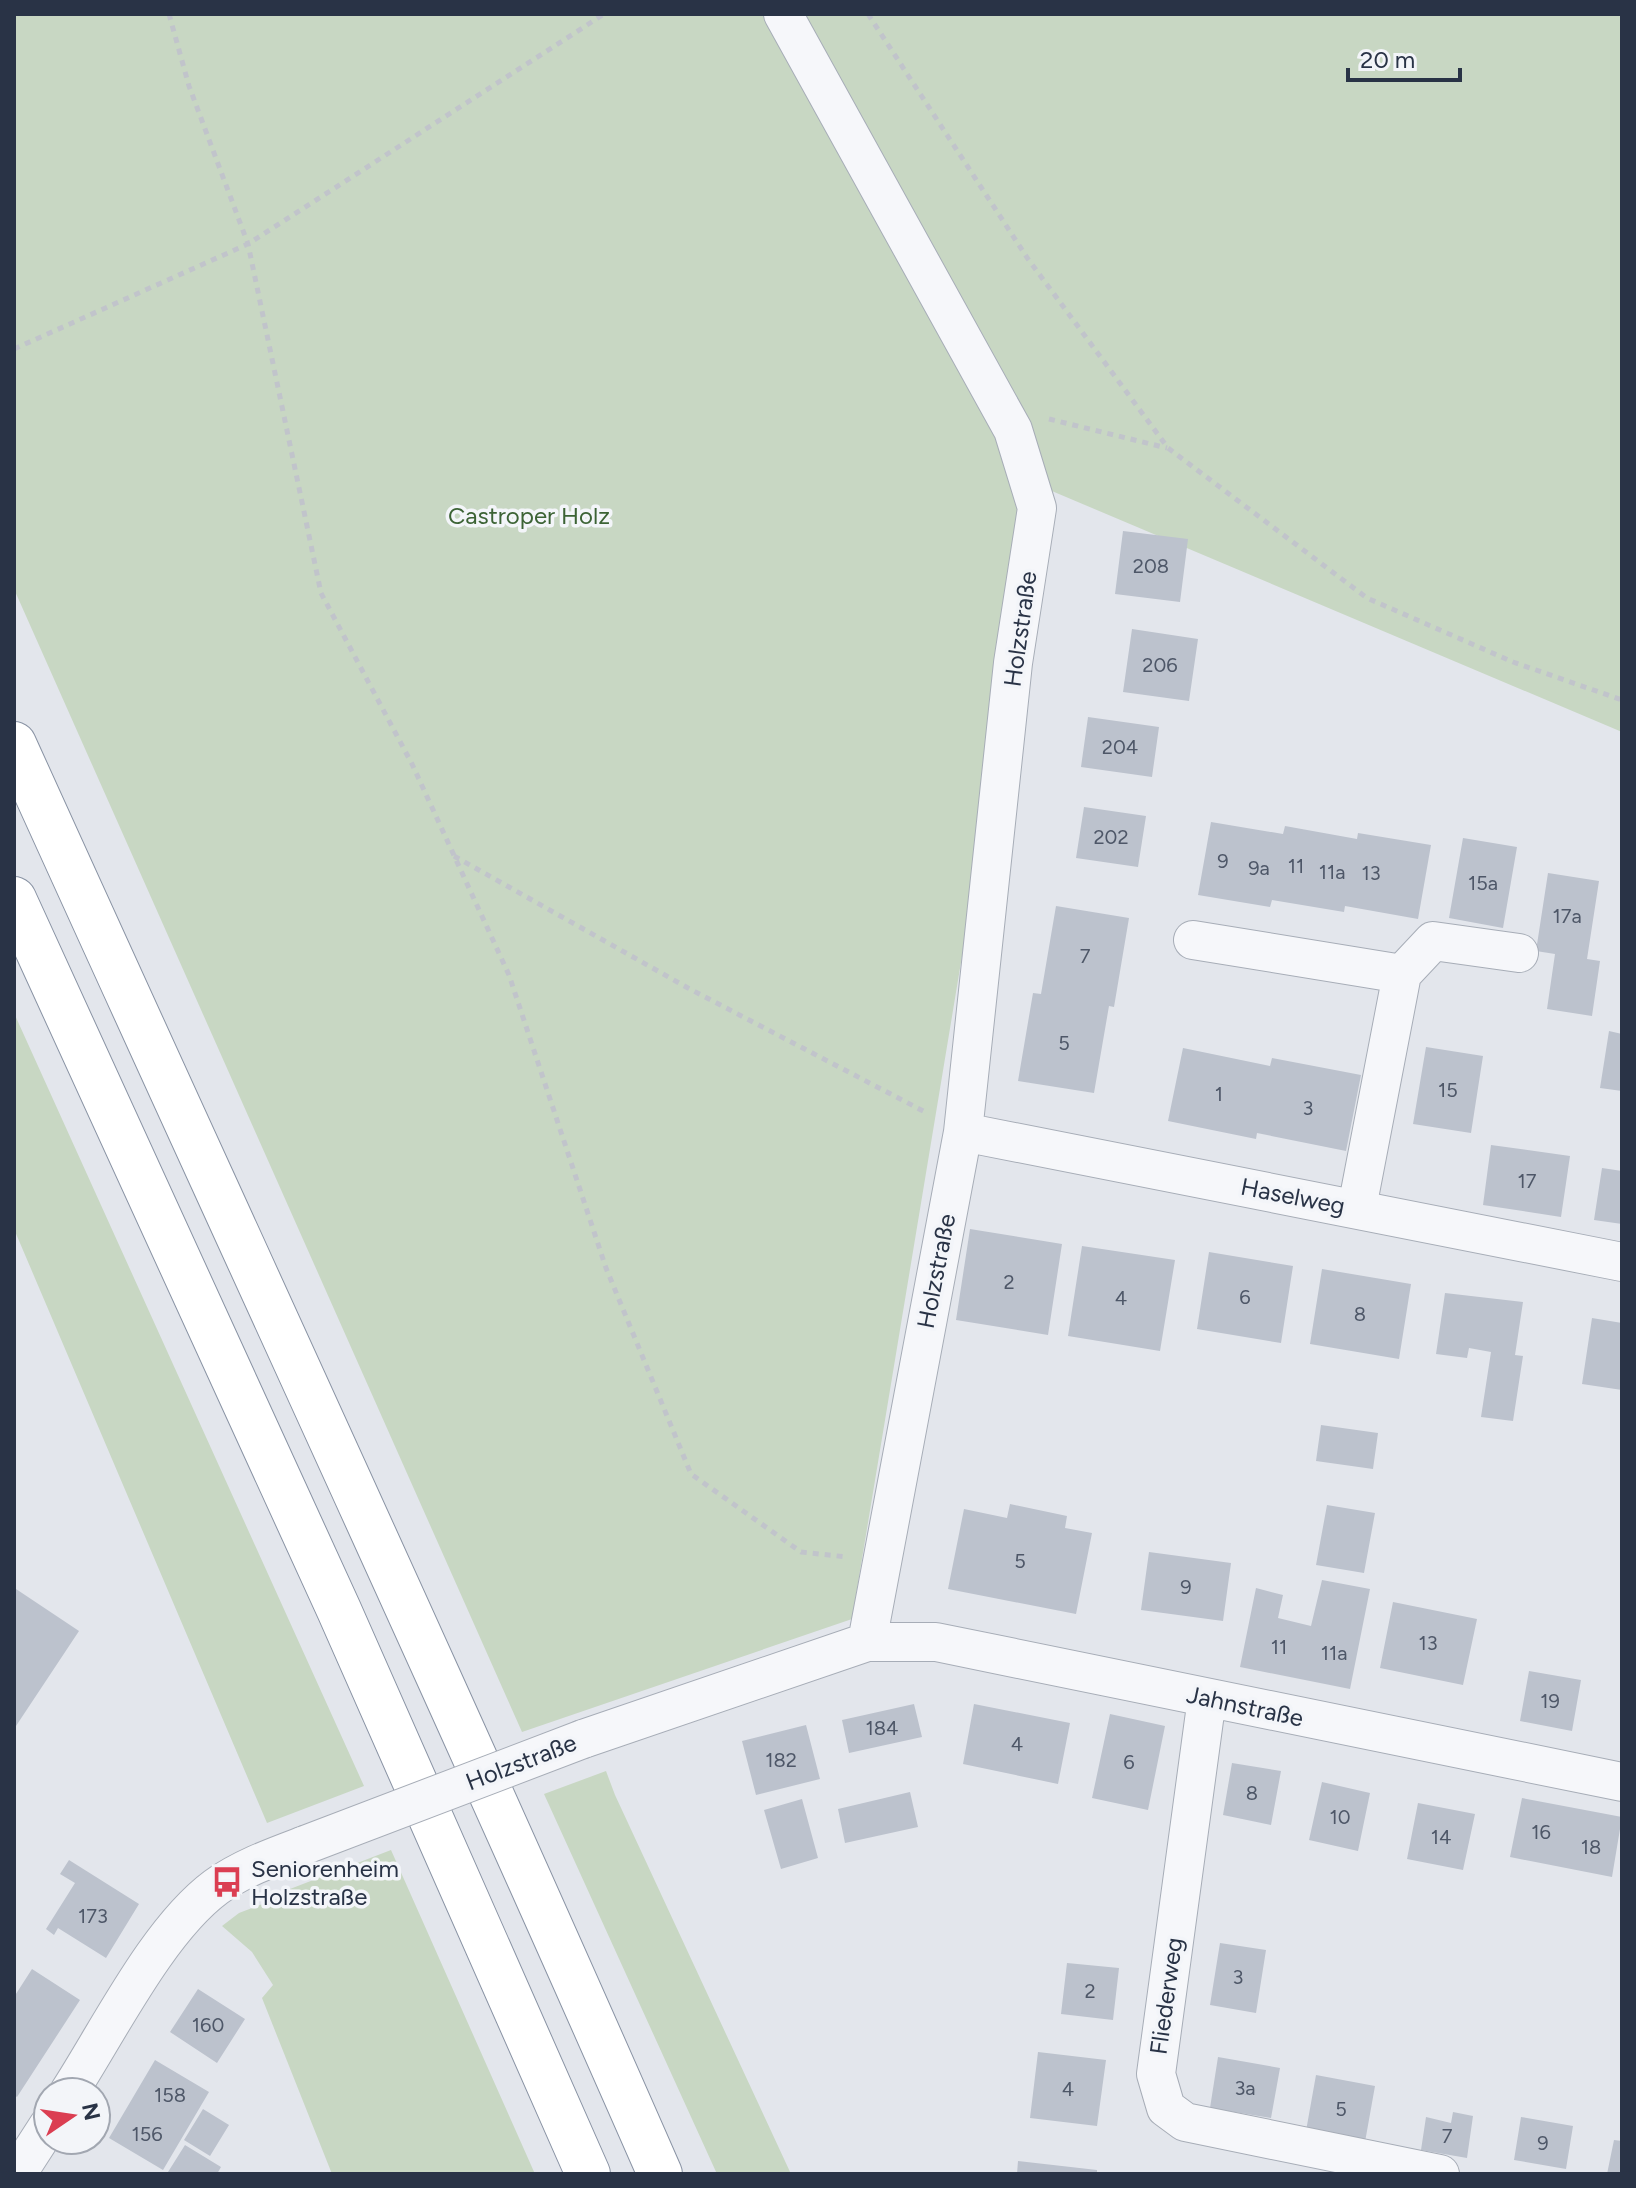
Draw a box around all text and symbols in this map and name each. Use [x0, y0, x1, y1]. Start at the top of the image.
scale bar [1348, 32, 1460, 82]
text: 20 m [1360, 45, 1415, 74]
park label: Castroper Holz [448, 501, 610, 530]
house number: 208 [1133, 554, 1169, 578]
street label: Holzstraße [998, 569, 1042, 689]
house number: 206 [1142, 653, 1178, 677]
house number: 204 [1102, 735, 1138, 759]
house number: 202 [1093, 825, 1129, 849]
house number: 9 [1217, 849, 1229, 873]
house number: 11 [1288, 854, 1304, 878]
house number: 9a [1248, 856, 1270, 880]
house number: 11a [1319, 860, 1345, 884]
house number: 13 [1361, 861, 1381, 885]
house number: 15a [1468, 871, 1498, 895]
house number: 17a [1552, 904, 1582, 928]
house number: 7 [1080, 944, 1091, 968]
house number: 5 [1058, 1031, 1070, 1055]
house number: 15 [1438, 1078, 1458, 1102]
house number: 1 [1215, 1082, 1223, 1106]
house number: 3 [1303, 1096, 1313, 1120]
house number: 17 [1518, 1169, 1537, 1193]
street label: Haselweg [1238, 1172, 1348, 1220]
street label: Holzstraße [911, 1211, 961, 1331]
house number: 2 [1003, 1270, 1015, 1294]
house number: 6 [1239, 1285, 1251, 1309]
house number: 4 [1115, 1286, 1127, 1310]
house number: 8 [1354, 1302, 1366, 1326]
house number: 5 [1014, 1549, 1026, 1573]
house number: 9 [1180, 1575, 1192, 1599]
house number: 13 [1418, 1631, 1438, 1655]
house number: 11 [1271, 1635, 1287, 1659]
house number: 11a [1321, 1641, 1347, 1665]
street label: Jahnstraße [1184, 1679, 1306, 1733]
house number: 19 [1540, 1689, 1560, 1713]
house number: 184 [866, 1716, 898, 1740]
street label: Holzstraße [462, 1728, 580, 1796]
house number: 4 [1011, 1732, 1023, 1756]
house number: 182 [765, 1748, 797, 1772]
house number: 6 [1123, 1750, 1135, 1774]
house number: 8 [1246, 1781, 1258, 1805]
house number: 10 [1329, 1805, 1351, 1829]
house number: 16 [1531, 1820, 1551, 1844]
house number: 14 [1431, 1825, 1451, 1849]
house number: 18 [1581, 1835, 1601, 1859]
place label: Seniorenheim Holzstraße [251, 1854, 399, 1911]
bus stop icon: Seniorenheim Holzstraße [210, 1865, 244, 1899]
house number: 173 [78, 1904, 108, 1928]
street label: Fliederweg [1143, 1936, 1189, 2056]
house number: 3 [1233, 1965, 1243, 1989]
house number: 2 [1084, 1979, 1096, 2003]
house number: 160 [192, 2013, 224, 2037]
north arrow [32, 2076, 112, 2156]
house number: 3a [1234, 2076, 1256, 2100]
house number: 4 [1062, 2077, 1074, 2101]
house number: 158 [154, 2083, 186, 2107]
house number: 5 [1335, 2097, 1347, 2121]
text: N [76, 2100, 106, 2123]
house number: 156 [131, 2122, 163, 2146]
house number: 7 [1442, 2124, 1453, 2148]
house number: 9 [1537, 2131, 1549, 2155]

